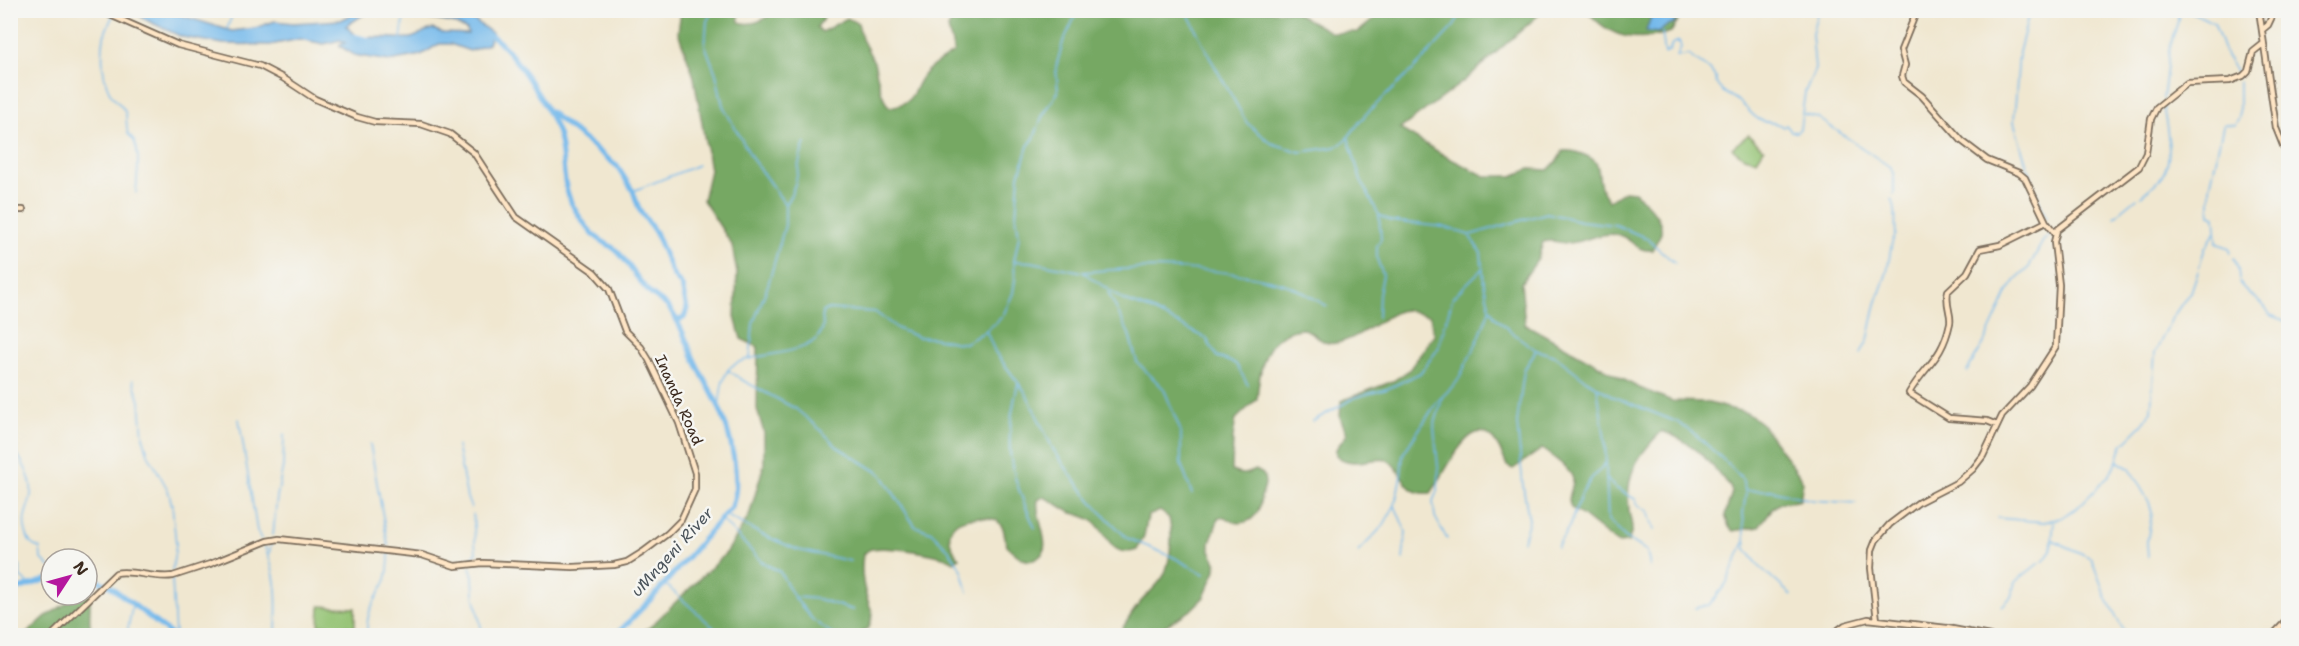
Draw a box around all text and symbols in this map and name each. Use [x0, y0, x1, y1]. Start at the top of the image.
street label: Inanda Road [650, 352, 708, 449]
water label: uMngeni River [626, 502, 718, 601]
north arrow [39, 547, 99, 607]
text: N [69, 557, 93, 580]

